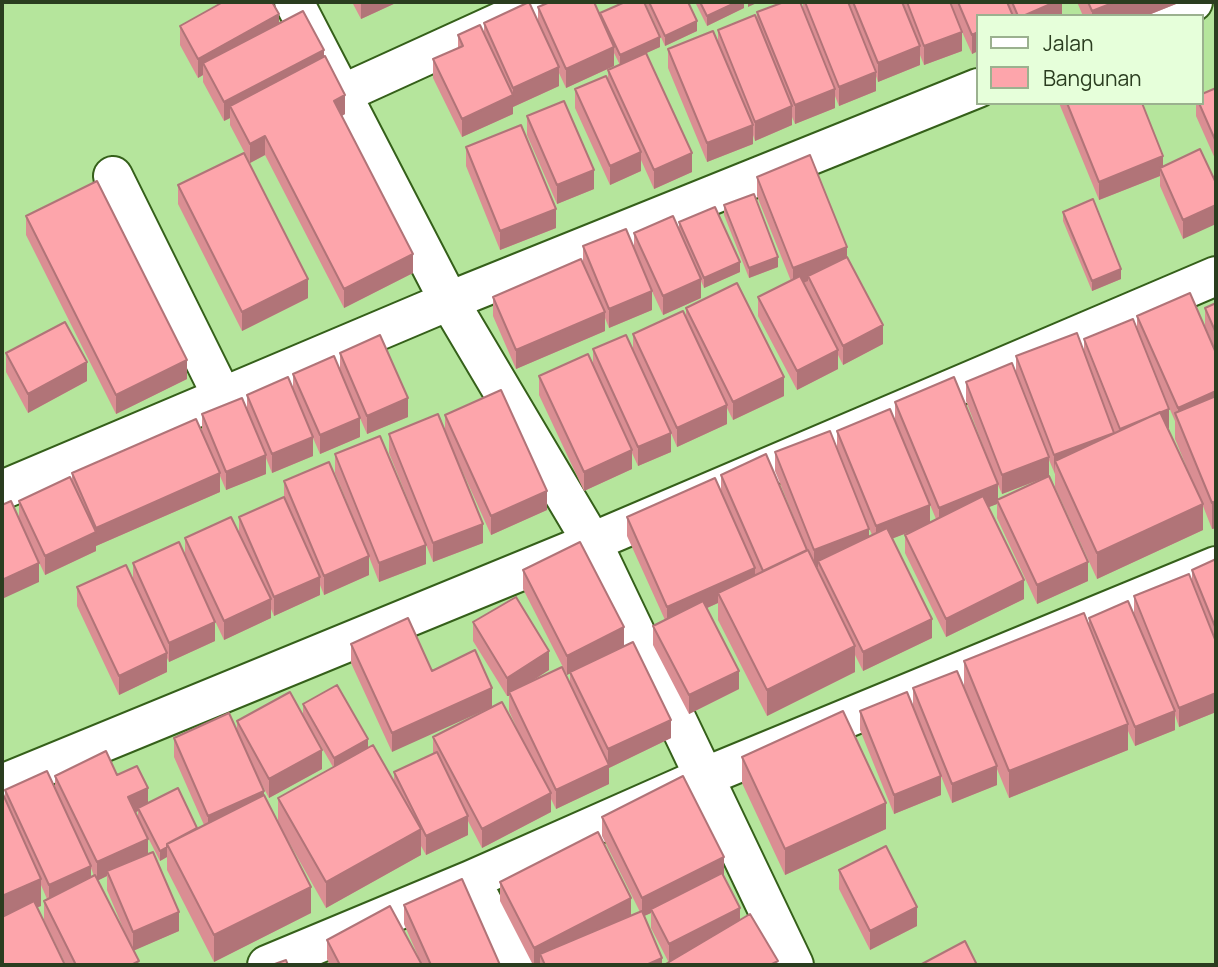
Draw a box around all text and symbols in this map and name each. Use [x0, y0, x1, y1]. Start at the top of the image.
legend [976, 14, 1204, 105]
text: Jalan [1043, 29, 1093, 57]
text: Bangunan [1043, 64, 1142, 92]

